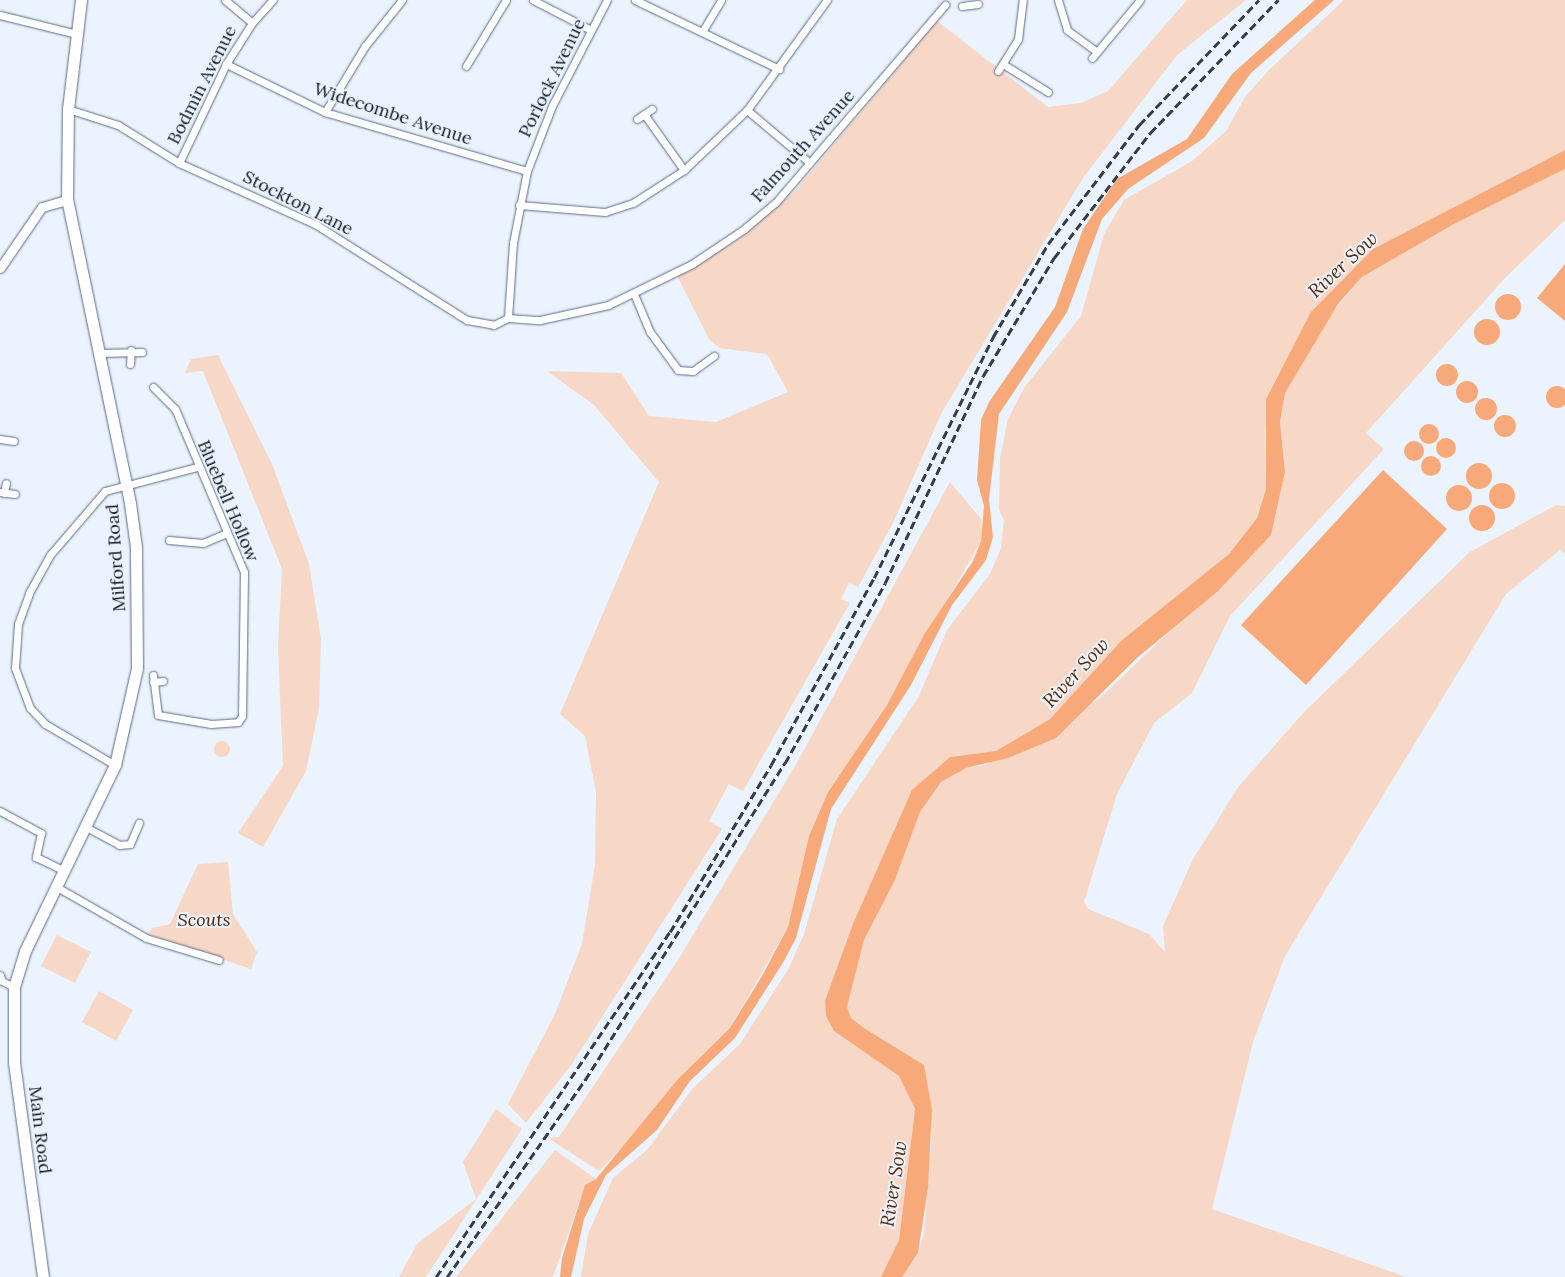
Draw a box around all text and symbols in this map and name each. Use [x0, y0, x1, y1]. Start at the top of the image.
street label: Porlock Avenue [514, 15, 590, 141]
street label: Bodmin Avenue [163, 22, 241, 148]
street label: Widecombe Avenue [311, 78, 475, 150]
street label: Falmouth Avenue [747, 85, 859, 207]
street label: Stockton Lane [239, 166, 357, 240]
water label: River Sow [1304, 227, 1382, 303]
street label: Bluebell Hollow [193, 437, 263, 565]
street label: Milford Road [101, 503, 131, 613]
water label: River Sow [1038, 634, 1114, 712]
park label: Scouts [177, 909, 231, 931]
street label: Main Road [24, 1085, 56, 1175]
water label: River Sow [876, 1139, 912, 1229]

